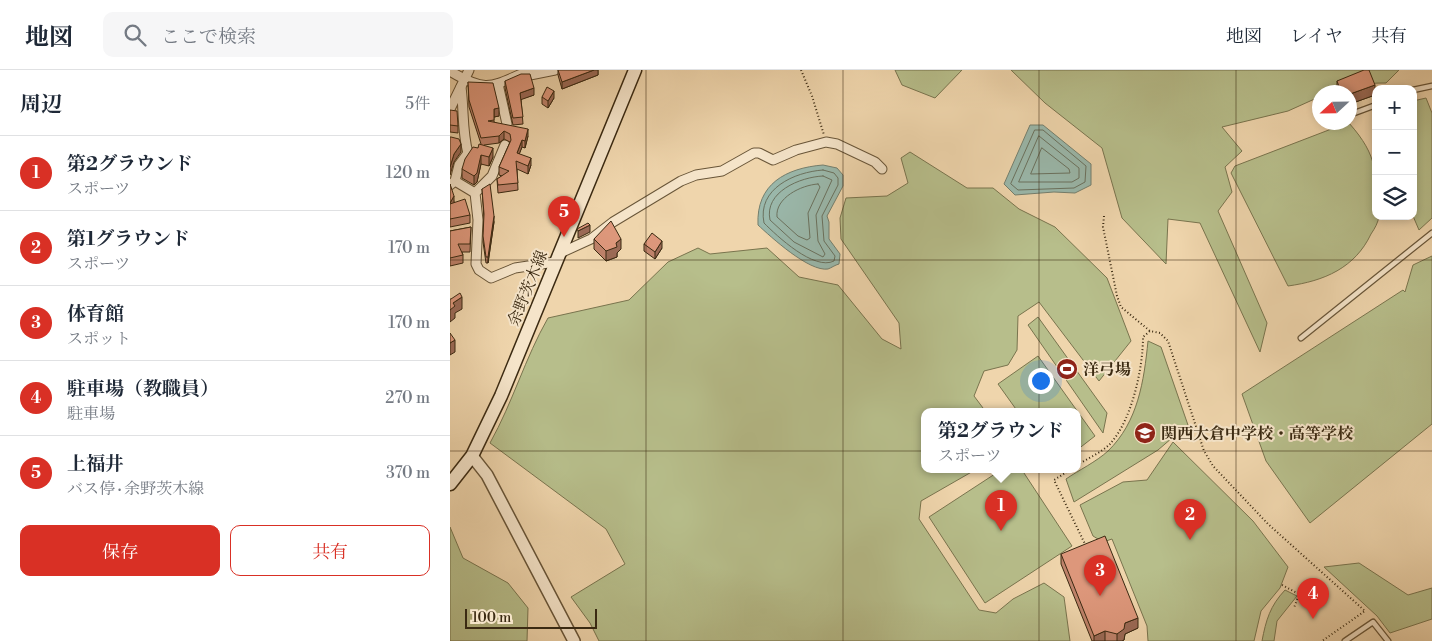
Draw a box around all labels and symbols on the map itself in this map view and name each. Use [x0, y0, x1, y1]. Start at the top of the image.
north arrow [1312, 85, 1357, 130]
pin: 5 [548, 196, 580, 237]
street label: 余野茨木線 [504, 248, 552, 329]
sports icon: 洋弓場 [1055, 357, 1079, 381]
place label: 洋弓場 [1083, 360, 1131, 380]
your location [1028, 368, 1054, 394]
school or university icon: 関西大倉中学校・高等学校 [1133, 421, 1157, 445]
place label: 関西大倉中学校・高等学校 [1161, 424, 1354, 444]
pin: 1 [985, 490, 1017, 531]
pin: 2 [1174, 499, 1206, 540]
pin: 3 [1084, 555, 1116, 596]
pin: 4 [1297, 578, 1329, 619]
scale bar [465, 606, 598, 629]

